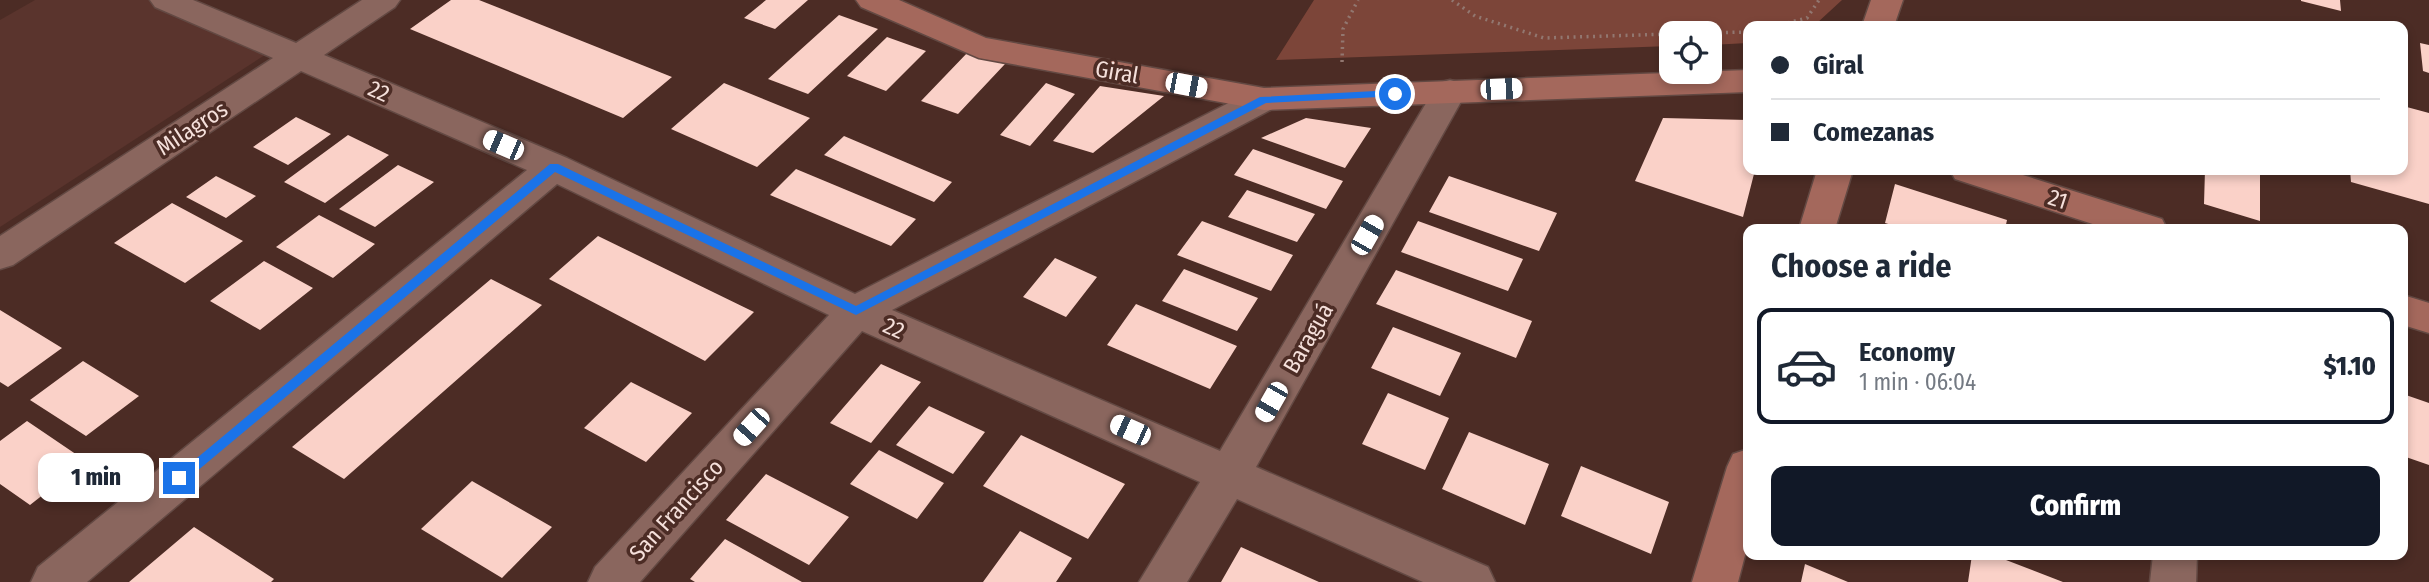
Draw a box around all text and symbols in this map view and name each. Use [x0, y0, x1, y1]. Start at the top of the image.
map controls [1659, 21, 1722, 84]
button: locate [1659, 21, 1722, 84]
text: Giral [1813, 50, 1864, 81]
street label: Giral [1093, 54, 1141, 90]
car [1164, 71, 1209, 99]
street label: 22 [364, 74, 394, 108]
route start [1379, 78, 1411, 110]
car [1480, 78, 1523, 100]
street label: Milagros [151, 95, 233, 161]
text: Comezanas [1813, 117, 1934, 148]
car [480, 127, 527, 163]
street label: 21 [2045, 183, 2071, 215]
car [1348, 212, 1387, 258]
text: Choose a ride [1771, 247, 1952, 285]
street label: Baraguá [1277, 298, 1339, 378]
street label: 22 [879, 311, 909, 345]
icon: car [1775, 335, 1838, 398]
text: Economy [1859, 337, 1955, 368]
text: $1.10 [2324, 351, 2376, 382]
text: 1 min · 06:04 [1859, 368, 1976, 396]
car [1252, 379, 1291, 425]
car [730, 404, 773, 450]
car [1107, 412, 1154, 448]
street label: San Francisco [623, 453, 729, 567]
callout: 1 min [39, 454, 154, 503]
route end [163, 462, 195, 494]
text: 1 min [71, 463, 121, 491]
button: Confirm [1771, 466, 2380, 546]

